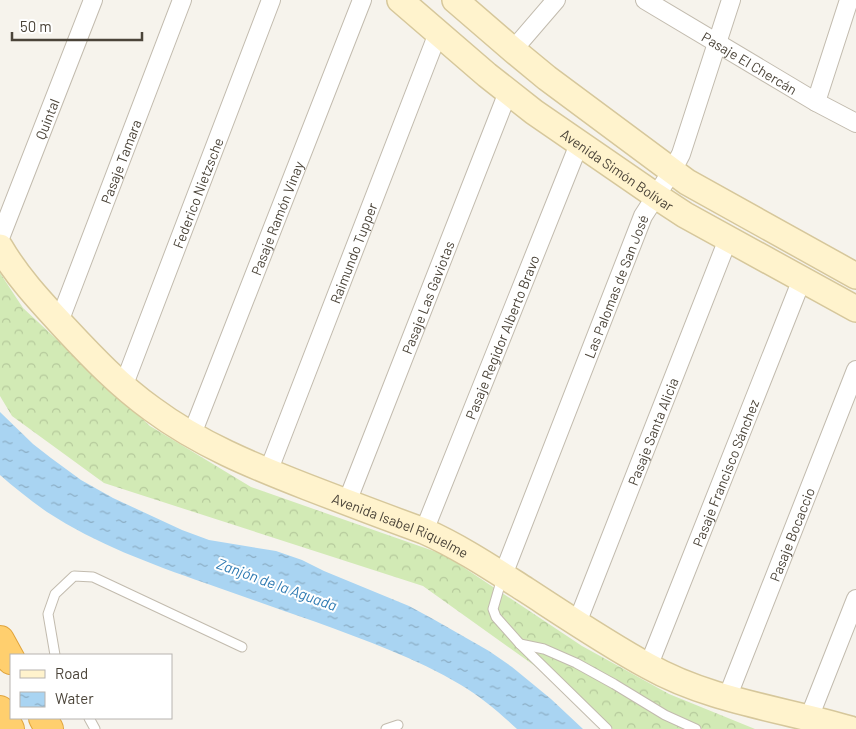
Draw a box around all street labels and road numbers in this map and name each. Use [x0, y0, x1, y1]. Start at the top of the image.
street label: Pasaje El Chercán [699, 28, 800, 97]
street label: Quintal [31, 96, 62, 142]
street label: Pasaje Tamara [97, 117, 144, 206]
street label: Avenida Simón Bolívar [558, 125, 677, 214]
street label: Federico Nietzsche [168, 135, 226, 250]
street label: Pasaje Ramón Vinay [247, 158, 307, 277]
street label: Raimundo Tupper [326, 200, 380, 306]
street label: Las Palomas de San José [580, 212, 651, 360]
street label: Pasaje Las Gaviotas [398, 238, 457, 356]
street label: Pasaje Regidor Alberto Bravo [461, 252, 542, 422]
street label: Pasaje Santa Alicia [624, 375, 681, 488]
street label: Pasaje Francisco Sánchez [688, 397, 762, 549]
street label: Pasaje Bocaccio [765, 485, 818, 584]
street label: Avenida Isabel Riquelme [330, 489, 472, 561]

